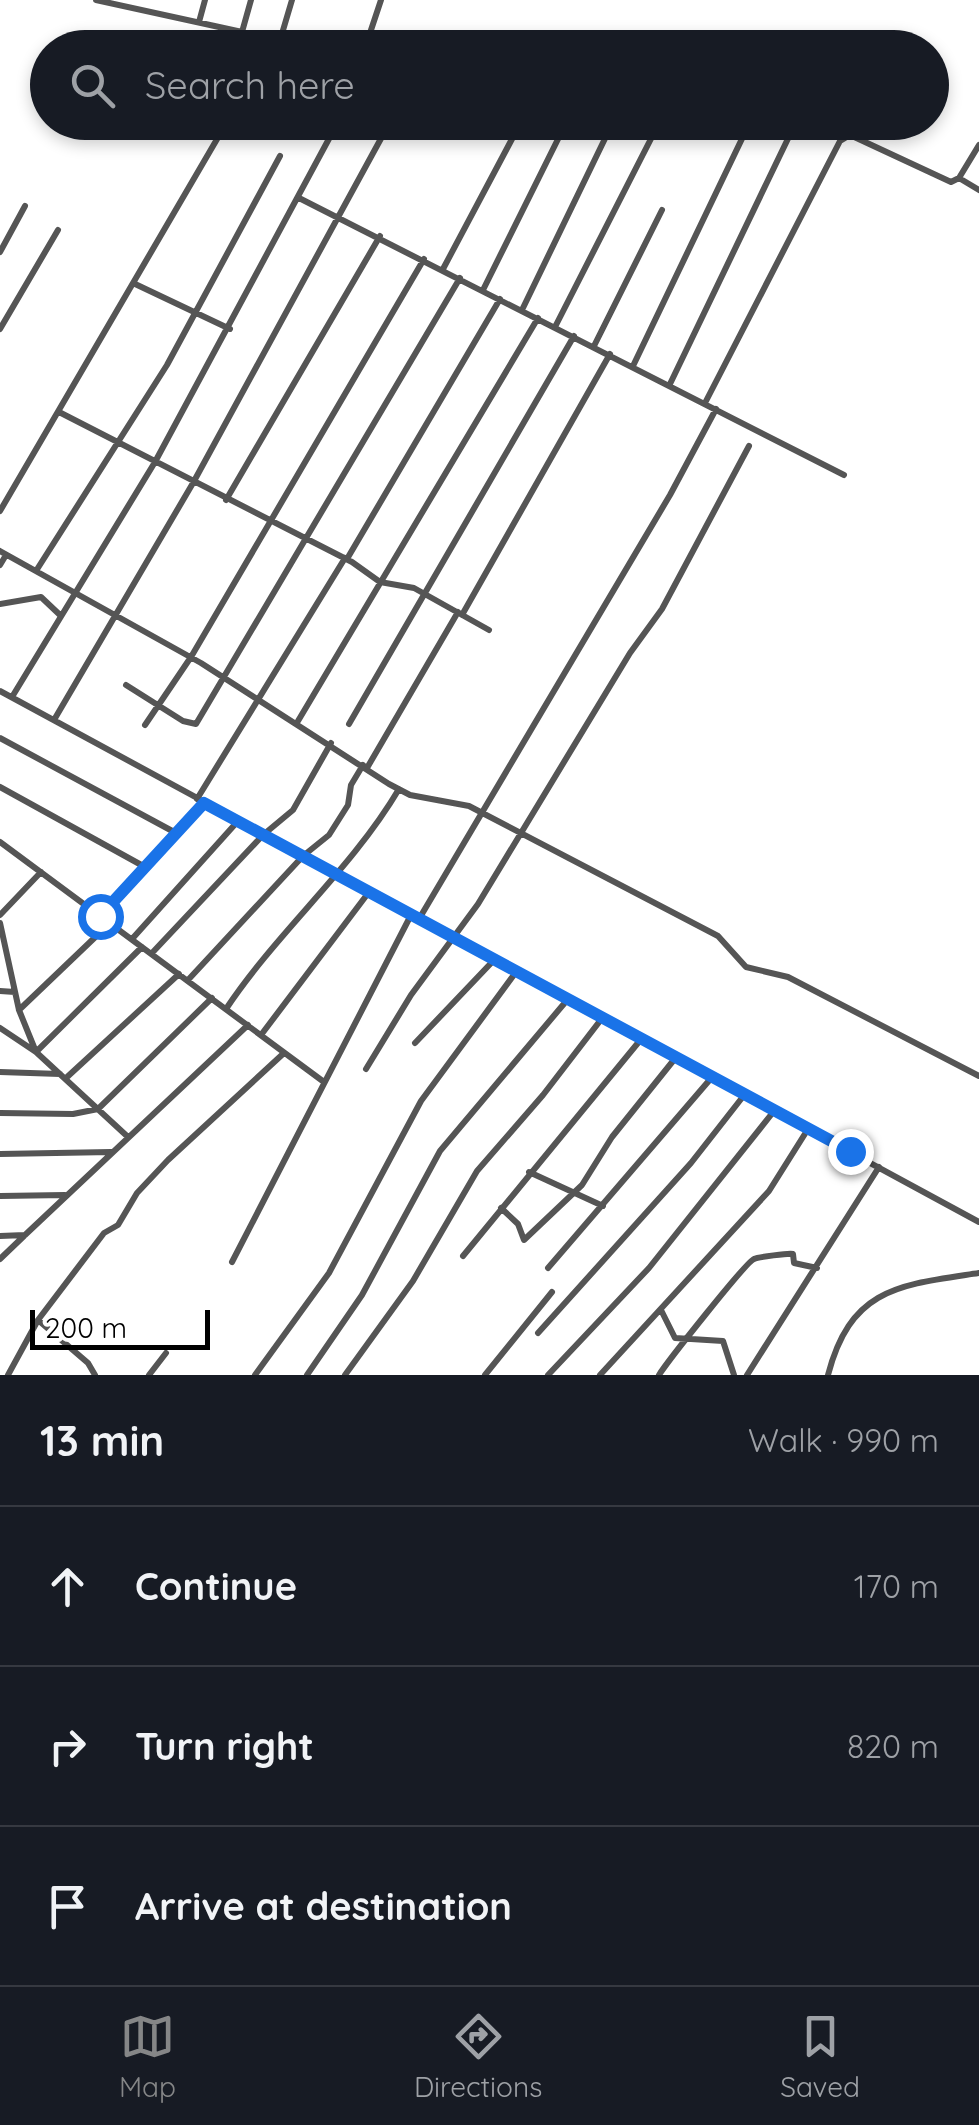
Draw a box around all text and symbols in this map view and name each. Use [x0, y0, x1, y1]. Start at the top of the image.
search box [30, 30, 949, 140]
icon: search [65, 58, 120, 113]
text: Search here [145, 61, 355, 109]
route start [78, 894, 124, 940]
route end [828, 1129, 874, 1175]
scale bar [30, 1305, 210, 1350]
text: 200 m [45, 1310, 127, 1345]
text: 13 min [40, 1414, 164, 1467]
text: Walk · 990 m [748, 1420, 939, 1460]
icon: ahead [40, 1559, 95, 1614]
text: Continue [135, 1562, 297, 1610]
text: 170 m [854, 1566, 939, 1606]
icon: right [40, 1719, 95, 1774]
text: Turn right [135, 1722, 314, 1770]
text: 820 m [847, 1726, 939, 1766]
icon: arrive [40, 1879, 95, 1934]
text: Arrive at destination [135, 1882, 512, 1930]
tab: Map [119, 2009, 176, 2104]
tab: Directions [414, 2009, 542, 2104]
tab: Saved [780, 2009, 860, 2104]

